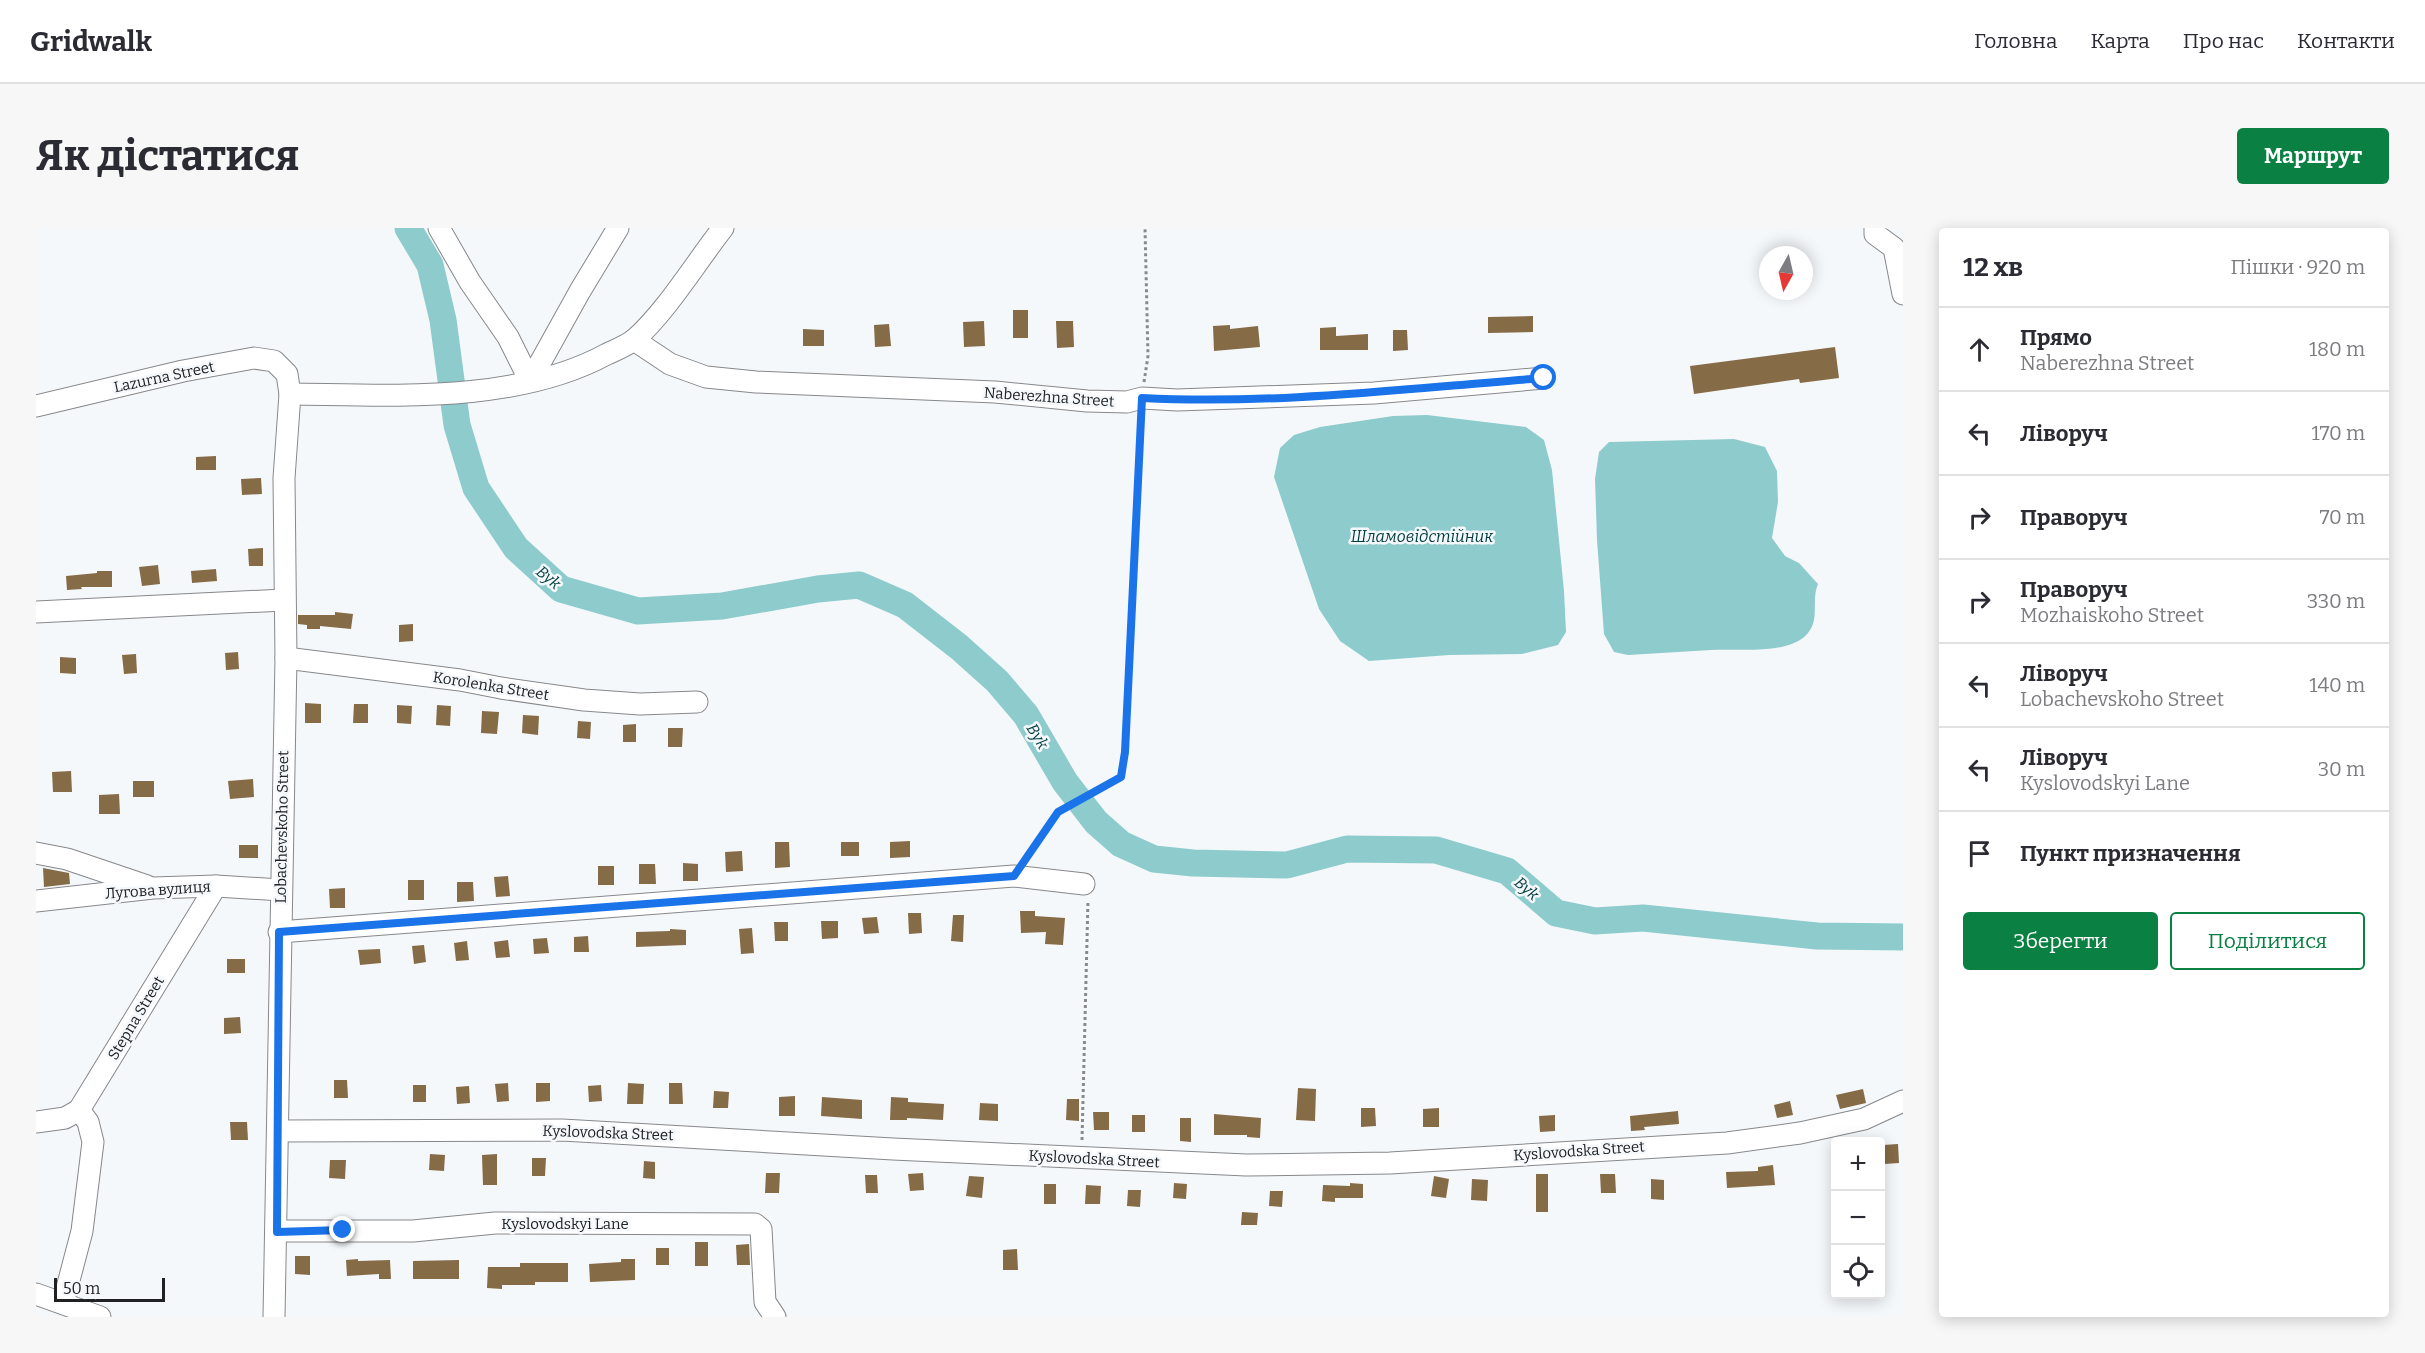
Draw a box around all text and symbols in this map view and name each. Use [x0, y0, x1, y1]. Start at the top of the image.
text: Gridwalk [30, 25, 152, 58]
text: Головна [1974, 28, 2058, 54]
text: Карта [2091, 28, 2150, 54]
text: Про нас [2183, 28, 2264, 54]
text: Контакти [2297, 28, 2395, 54]
button: Маршрут [2237, 128, 2389, 184]
text: Як дістатися [36, 131, 299, 181]
north arrow [1759, 246, 1813, 300]
text: 12 хв [1963, 252, 2023, 283]
text: Пішки · 920 m [2230, 255, 2365, 279]
text: Прямо [2020, 324, 2092, 351]
icon: ahead [1963, 333, 1996, 366]
text: 180 m [2309, 337, 2365, 361]
text: Naberezhna Street [2020, 351, 2194, 375]
street label: Lazurna Street [112, 357, 216, 396]
route start [1530, 364, 1556, 390]
street label: Naberezhna Street [983, 383, 1115, 411]
icon: left [1963, 417, 1996, 450]
text: Ліворуч [2020, 420, 2108, 447]
text: 170 m [2312, 421, 2365, 445]
icon: right [1963, 501, 1996, 534]
text: Праворуч [2020, 504, 2128, 531]
text: 70 m [2319, 505, 2365, 529]
water label: Шламовідстійник [1351, 527, 1494, 546]
water label: Byk [533, 562, 565, 593]
text: Праворуч [2020, 576, 2128, 603]
icon: right [1963, 585, 1996, 618]
text: 330 m [2307, 589, 2365, 613]
text: Mozhaiskoho Street [2020, 603, 2204, 627]
text: Ліворуч [2020, 660, 2108, 687]
street label: Korolenka Street [432, 668, 551, 704]
icon: left [1963, 669, 1996, 702]
text: 140 m [2309, 673, 2365, 697]
text: Lobachevskoho Street [2020, 687, 2224, 711]
water label: Byk [1023, 720, 1053, 753]
text: Ліворуч [2020, 744, 2108, 771]
street label: Lobachevskoho Street [272, 750, 292, 904]
icon: left [1963, 753, 1996, 786]
text: 30 m [2318, 757, 2365, 781]
text: Kyslovodskyi Lane [2020, 771, 2190, 795]
icon: arrive [1963, 837, 1996, 870]
text: Пункт призначення [2020, 840, 2241, 867]
water label: Byk [1511, 873, 1543, 904]
street label: Лугова вулиця [105, 877, 211, 903]
button: Зберегти [1963, 912, 2158, 970]
button: Поділитися [2170, 912, 2365, 970]
street label: Stepna Street [104, 972, 168, 1063]
street label: Kyslovodska Street [542, 1122, 675, 1144]
street label: Kyslovodska Street [1513, 1137, 1646, 1165]
map controls [1831, 1137, 1885, 1299]
button: + [1831, 1137, 1885, 1191]
street label: Kyslovodska Street [1028, 1147, 1161, 1171]
button: − [1831, 1191, 1885, 1245]
street label: Kyslovodskyi Lane [501, 1215, 629, 1233]
route end [329, 1216, 355, 1242]
button: locate [1831, 1245, 1885, 1299]
scale bar [54, 1275, 165, 1302]
text: 50 m [63, 1279, 100, 1298]

